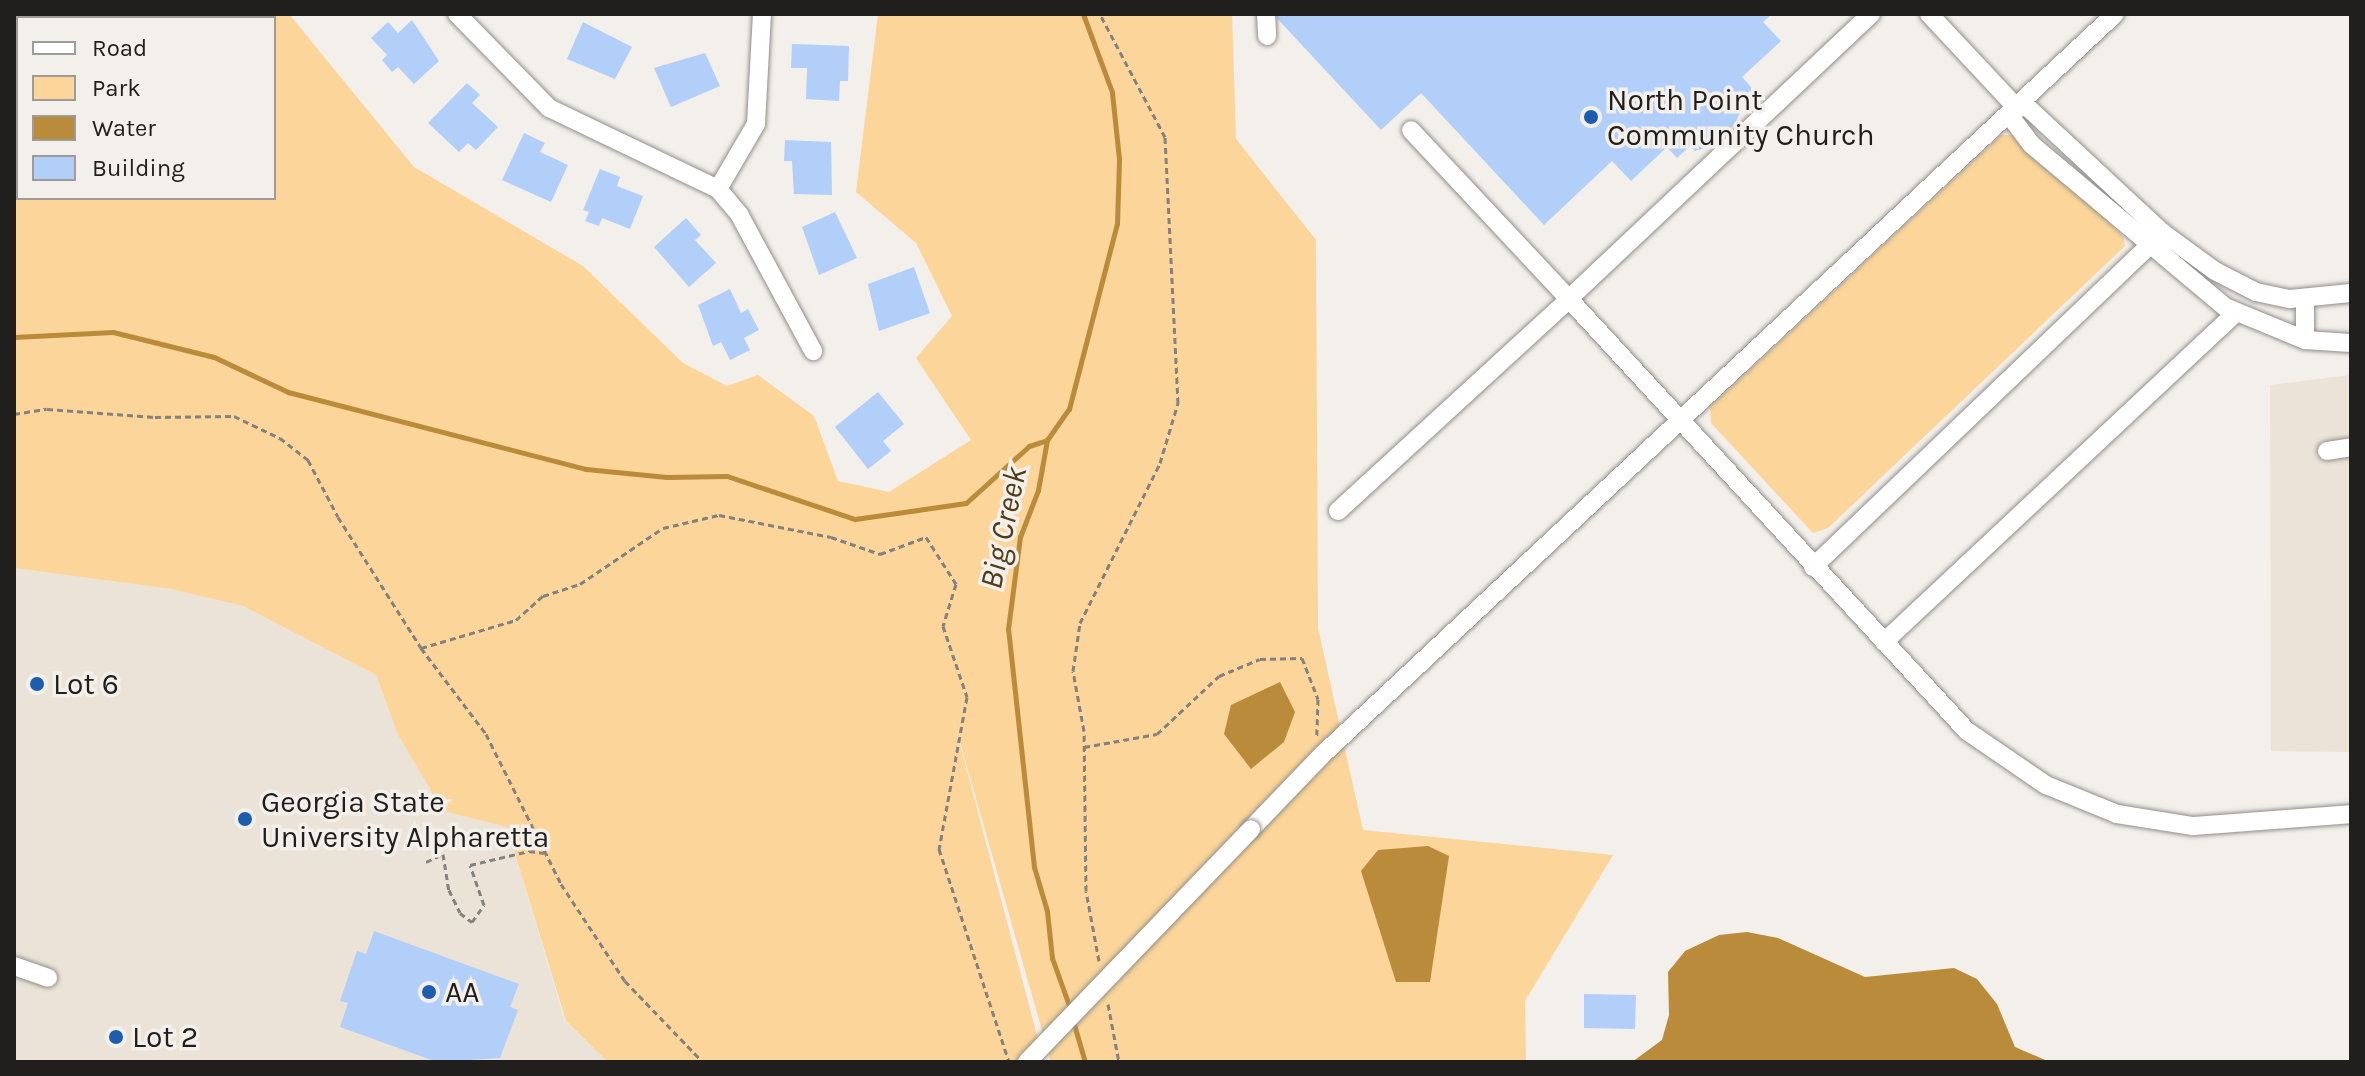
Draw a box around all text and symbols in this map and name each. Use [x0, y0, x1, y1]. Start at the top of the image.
legend [16, 16, 276, 200]
text: Road [92, 34, 147, 62]
text: Park [92, 74, 141, 102]
place label: North Point Community Church [1607, 82, 1875, 152]
marker: North Point Community Church [1582, 108, 1600, 126]
text: Water [92, 114, 156, 142]
text: Building [92, 154, 185, 182]
water label: Big Creek [972, 463, 1036, 593]
place label: Lot 6 [53, 666, 119, 702]
marker: Lot 6 [28, 675, 46, 693]
place label: Georgia State University Alpharetta [261, 784, 549, 854]
marker: Georgia State University Alpharetta [236, 810, 254, 828]
place label: AA [445, 974, 479, 1010]
marker: AA [420, 983, 438, 1001]
place label: Lot 2 [132, 1019, 198, 1055]
marker: Lot 2 [107, 1028, 125, 1046]

